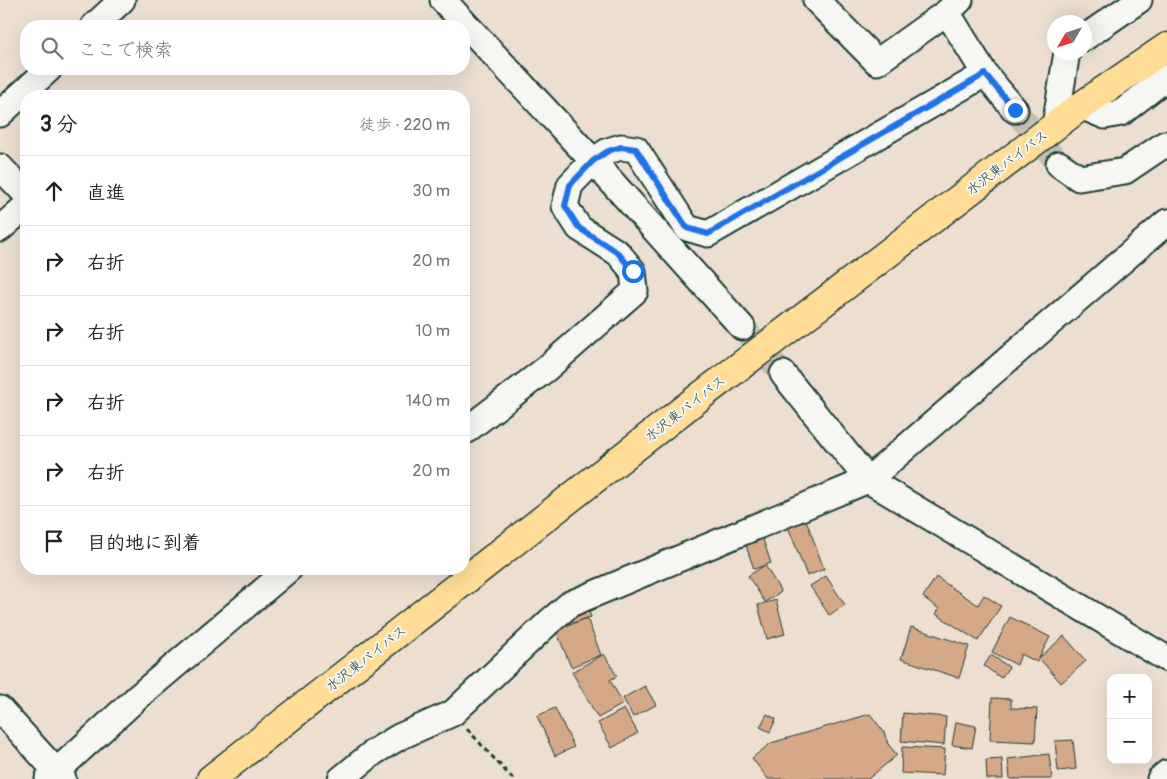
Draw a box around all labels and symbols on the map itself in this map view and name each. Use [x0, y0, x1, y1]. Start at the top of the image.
north arrow [1047, 15, 1092, 60]
route end [1004, 99, 1027, 122]
street label: 水沢東バイパス [963, 126, 1051, 199]
route start [622, 260, 645, 283]
street label: 水沢東バイパス [642, 372, 729, 445]
street label: 水沢東バイパス [323, 622, 410, 695]

